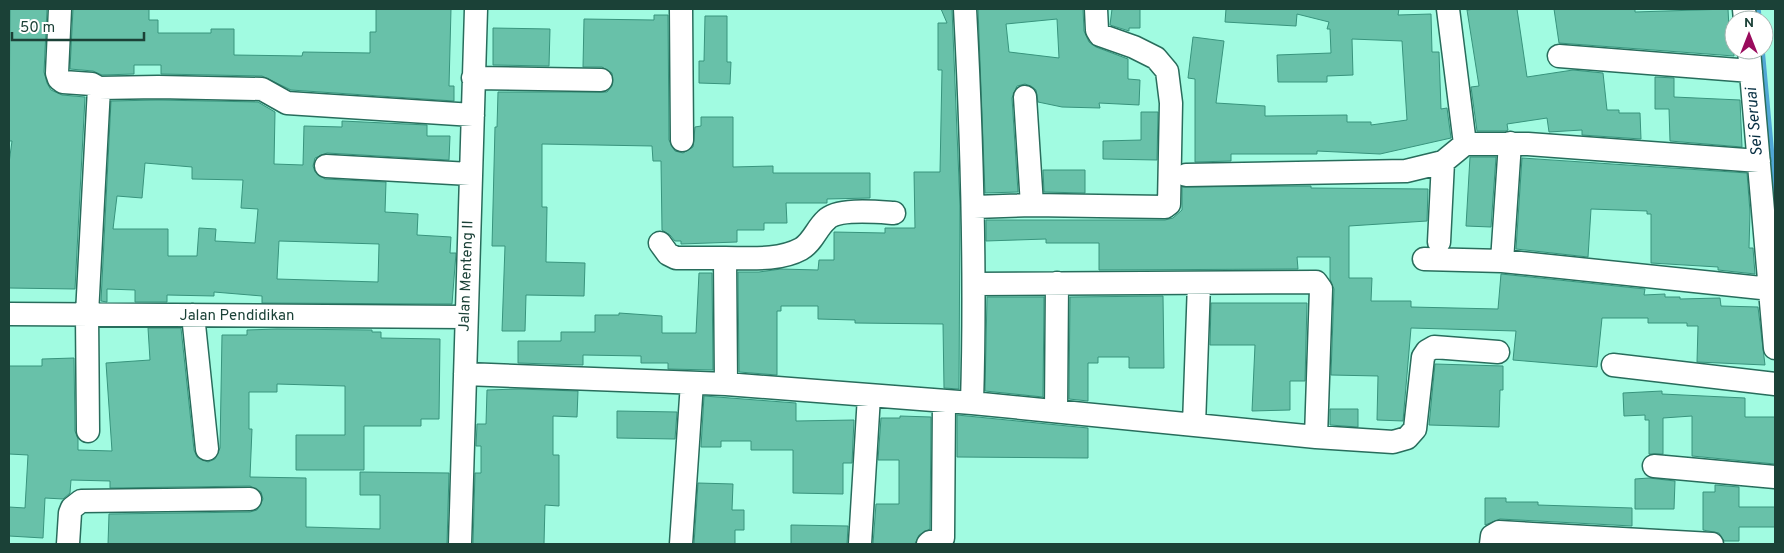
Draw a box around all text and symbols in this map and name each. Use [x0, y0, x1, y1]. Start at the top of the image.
scale bar [12, 10, 145, 42]
north arrow [1724, 10, 1774, 60]
text: N [1744, 15, 1754, 32]
text: 50 m [20, 19, 55, 38]
water label: Sei Seruai [1742, 86, 1768, 157]
street label: Jalan Menteng II [456, 220, 478, 332]
street label: Jalan Pendidikan [179, 307, 295, 326]

